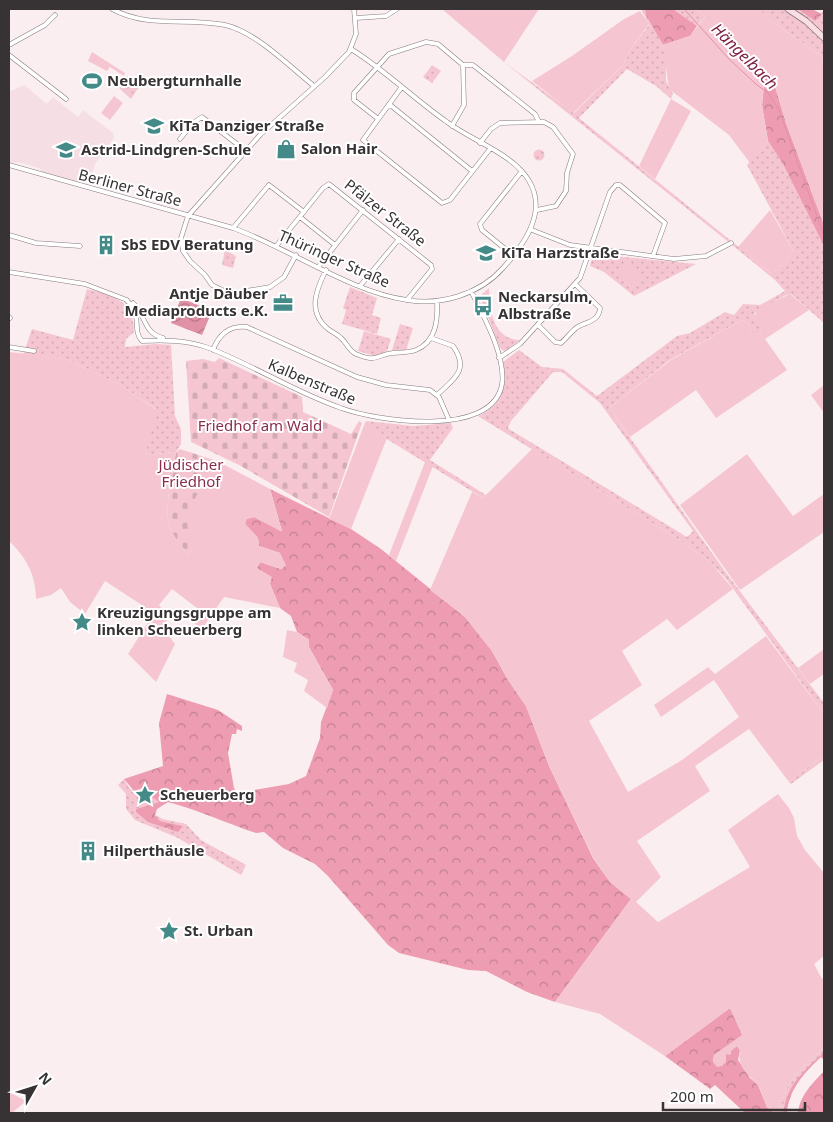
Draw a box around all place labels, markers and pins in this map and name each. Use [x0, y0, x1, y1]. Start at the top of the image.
sports icon: Neubergturnhalle [81, 70, 103, 92]
place label: Neubergturnhalle [107, 70, 242, 90]
school or university icon: KiTa Danziger Straße [143, 115, 165, 137]
place label: KiTa Danziger Straße [169, 115, 324, 135]
shop icon: Salon Hair [275, 138, 297, 160]
place label: Salon Hair [301, 138, 378, 158]
school or university icon: Astrid-Lindgren-Schule [55, 139, 77, 161]
place label: Astrid-Lindgren-Schule [81, 139, 251, 159]
building icon: SbS EDV Beratung [95, 234, 117, 256]
place label: SbS EDV Beratung [121, 234, 254, 254]
school or university icon: KiTa Harzstraße [475, 242, 497, 264]
place label: KiTa Harzstraße [501, 242, 619, 262]
place label: Antje Däuber Mediaproducts e.K. [124, 283, 268, 320]
place label: Neckarsulm, Albstraße [498, 286, 593, 323]
office icon: Antje Däuber Mediaproducts e.K. [272, 292, 294, 314]
bus stop icon: Neckarsulm, Albstraße [472, 295, 494, 317]
place label: Kreuzigungsgruppe am linken Scheuerberg [97, 602, 271, 639]
place icon: Kreuzigungsgruppe am linken Scheuerberg [71, 611, 93, 633]
place icon: Scheuerberg [134, 784, 156, 806]
place label: Scheuerberg [160, 784, 255, 804]
building icon: Hilperthäusle [77, 840, 99, 862]
place label: Hilperthäusle [103, 840, 205, 860]
place icon: St. Urban [158, 920, 180, 942]
place label: St. Urban [184, 920, 253, 940]

